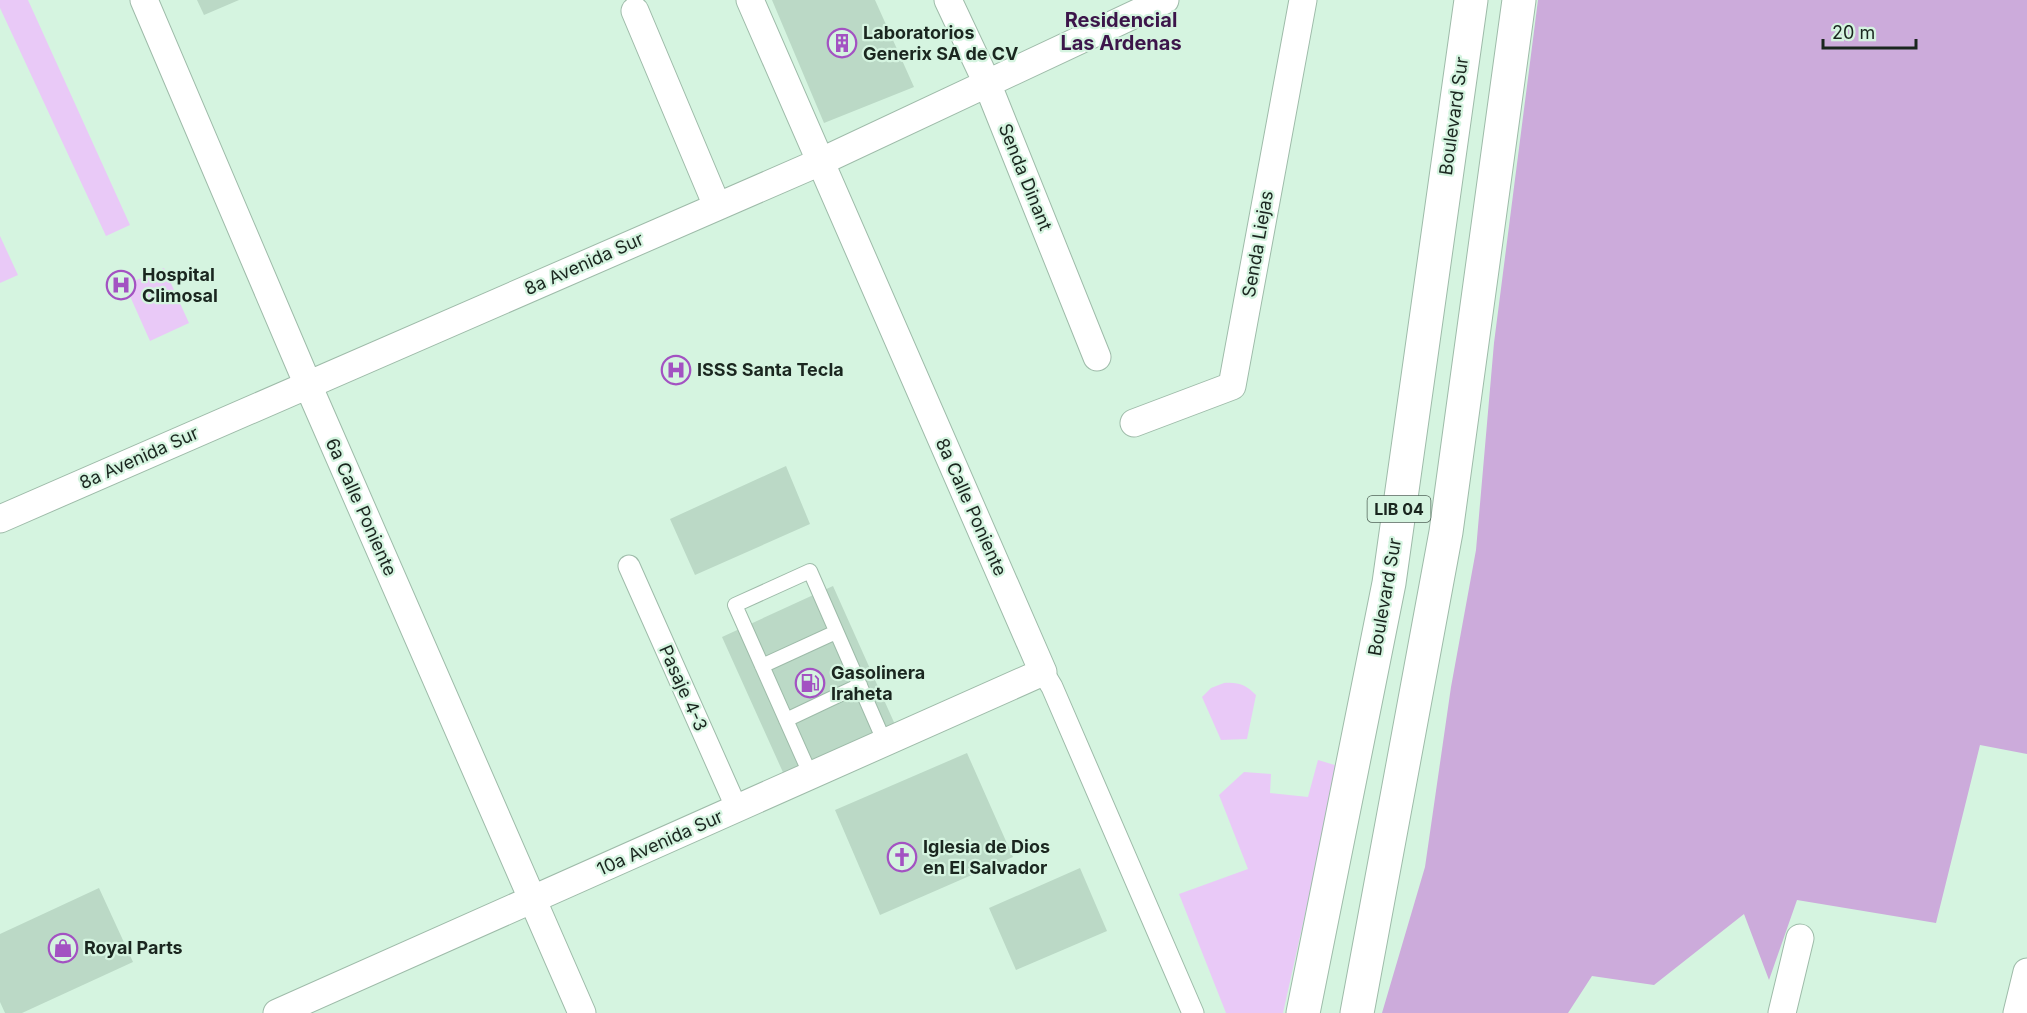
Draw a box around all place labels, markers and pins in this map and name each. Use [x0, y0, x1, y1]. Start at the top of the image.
place label: Laboratorios Generix SA de CV [863, 22, 1019, 64]
building icon: Laboratorios Generix SA de CV [826, 27, 858, 59]
place label: Hospital Climosal [142, 264, 218, 306]
hospital icon: Hospital Climosal [105, 269, 137, 301]
hospital icon: ISSS Santa Tecla [660, 354, 692, 386]
place label: ISSS Santa Tecla [697, 359, 844, 380]
place label: Gasolinera Iraheta [831, 662, 925, 704]
fuel station icon: Gasolinera Iraheta [794, 667, 826, 699]
place label: Iglesia de Dios en El Salvador [923, 836, 1050, 878]
church icon: Iglesia de Dios en El Salvador [886, 841, 918, 873]
shop icon: Royal Parts [47, 932, 79, 964]
place label: Royal Parts [84, 937, 183, 958]

